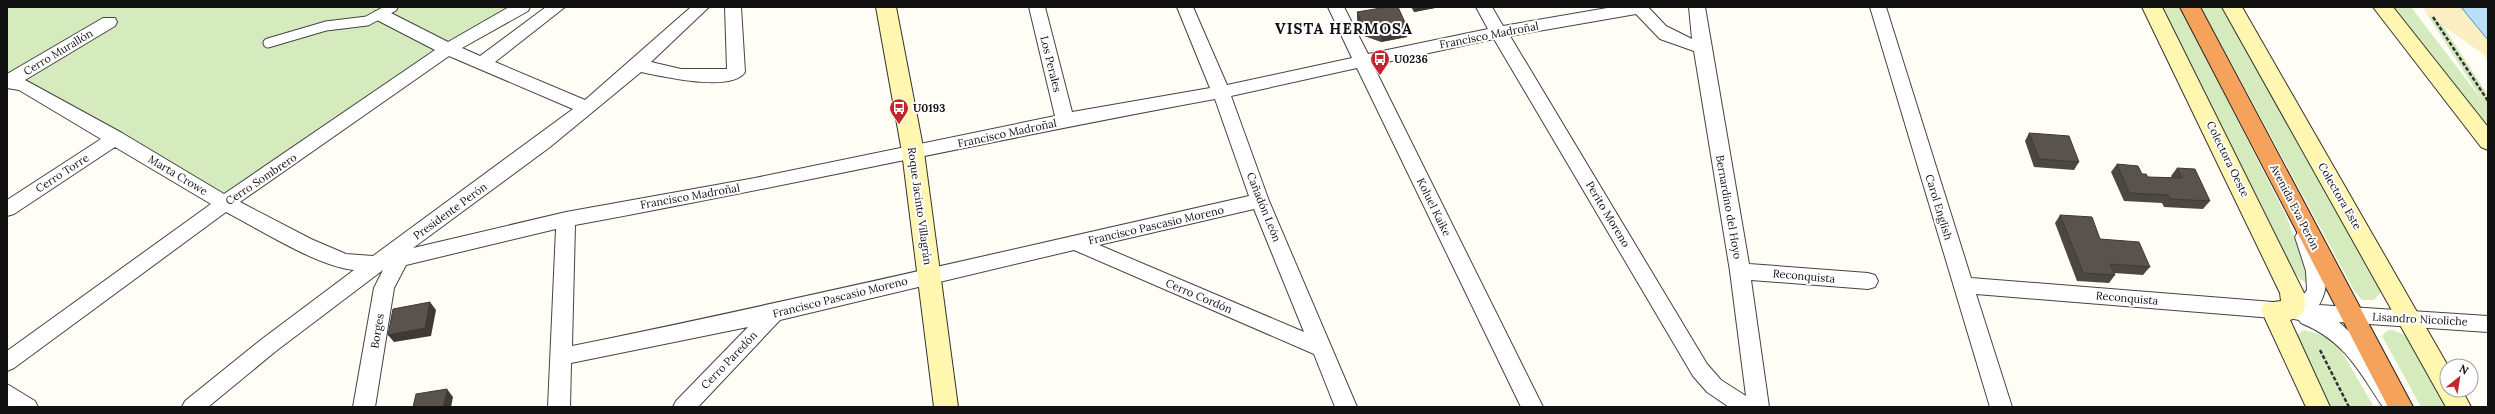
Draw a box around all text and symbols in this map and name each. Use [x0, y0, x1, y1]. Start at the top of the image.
street label: Francisco Madroñal [1438, 18, 1540, 52]
district label: VISTA HERMOSA [1275, 19, 1413, 38]
street label: Cerro Murallón [21, 26, 96, 78]
street label: Los Perales [1037, 34, 1065, 94]
bus stop icon: U0236 [1369, 48, 1391, 76]
place label: U0236 [1394, 52, 1428, 66]
bus stop icon: U0193 [888, 97, 910, 125]
place label: U0193 [913, 101, 945, 115]
street label: Francisco Madroñal [956, 116, 1058, 150]
street label: Colectora Oeste [2204, 119, 2252, 199]
street label: Roque Jacinto Villagrán [905, 146, 935, 266]
street label: Cerro Sombrero [223, 150, 299, 208]
street label: Cerro Torre [33, 151, 91, 195]
street label: Marta Crowe [146, 152, 210, 198]
street label: Bernardino del Hoyo [1713, 154, 1745, 260]
street label: Colectora Este [2315, 160, 2365, 232]
street label: Avenida Eva Perón [2267, 161, 2323, 252]
street label: Cañadón León [1244, 170, 1284, 244]
street label: Carol English [1922, 172, 1956, 242]
street label: Koluel Kaike [1414, 176, 1454, 239]
street label: Presidente Perón [410, 179, 490, 243]
street label: Perito Moreno [1583, 179, 1633, 249]
street label: Francisco Madroñal [639, 180, 741, 212]
street label: Francisco Pascasio Moreno [1087, 203, 1225, 247]
street label: Reconquista [1772, 266, 1836, 286]
street label: Francisco Pascasio Moreno [771, 273, 909, 321]
street label: Cerro Cordón [1164, 276, 1235, 316]
street label: Reconquista [2095, 288, 2159, 308]
street label: Lisandro Nicoliche [2372, 310, 2468, 328]
street label: Borges [367, 313, 387, 349]
street label: Cerro Paredón [698, 328, 760, 392]
north arrow [2439, 358, 2479, 398]
text: N [2457, 361, 2472, 378]

